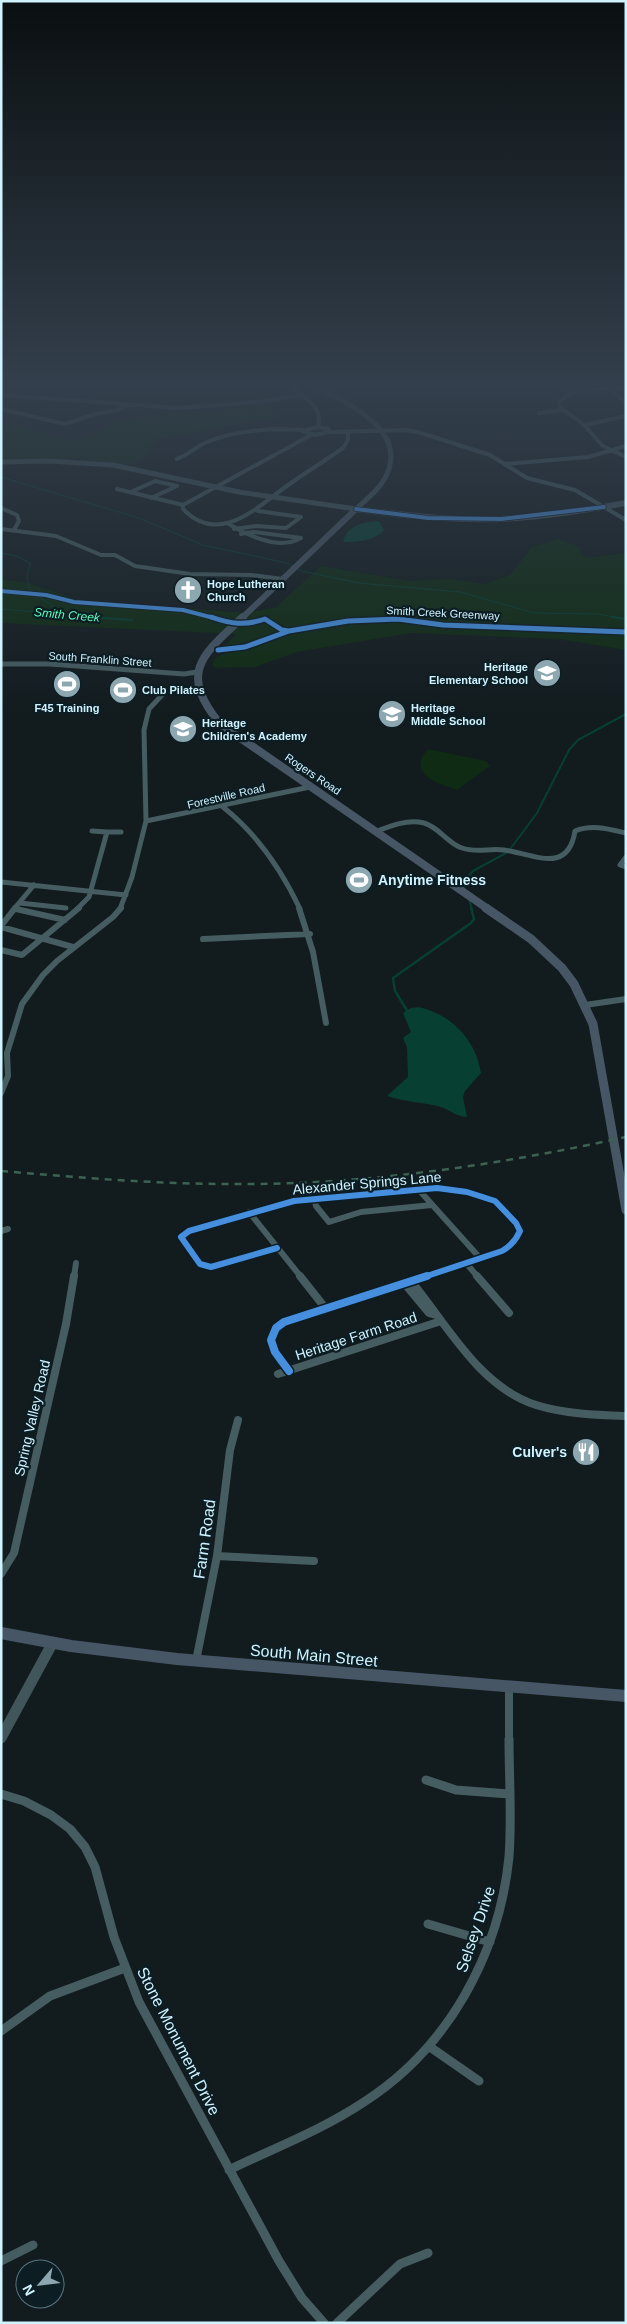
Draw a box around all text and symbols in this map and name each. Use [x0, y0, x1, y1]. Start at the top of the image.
church icon: Hope Lutheran Church [173, 575, 203, 605]
place label: Hope Lutheran Church [207, 578, 285, 603]
street label: Smith Creek Greenway [386, 604, 501, 622]
water label: Smith Creek [33, 605, 101, 625]
street label: South Franklin Street [48, 649, 152, 669]
school or university icon: Heritage Elementary School [532, 658, 562, 688]
place label: Heritage Elementary School [429, 661, 528, 686]
sports icon: F45 Training [52, 669, 82, 699]
sports icon: Club Pilates [108, 675, 138, 705]
place label: Club Pilates [142, 684, 205, 696]
school or university icon: Heritage Middle School [377, 699, 407, 729]
place label: F45 Training [35, 702, 99, 714]
place label: Heritage Middle School [411, 702, 486, 727]
school or university icon: Heritage Children's Academy [168, 714, 198, 744]
place label: Heritage Children's Academy [202, 717, 308, 742]
street label: Rogers Road [283, 751, 343, 797]
street label: Forestville Road [186, 781, 266, 811]
sports icon: Anytime Fitness [344, 865, 374, 895]
place label: Anytime Fitness [378, 872, 486, 888]
street label: Alexander Springs Lane [292, 1168, 442, 1197]
street label: Heritage Farm Road [293, 1309, 419, 1363]
street label: Spring Valley Road [11, 1358, 53, 1478]
restaurant icon: Culver's [571, 1437, 601, 1467]
place label: Culver's [512, 1444, 567, 1460]
street label: Farm Road [191, 1498, 218, 1580]
street label: South Main Street [249, 1641, 379, 1670]
street label: Selsey Drive [453, 1884, 498, 1974]
street label: Stone Monument Drive [134, 1964, 223, 2118]
north arrow [15, 2259, 65, 2309]
text: N [19, 2282, 38, 2298]

